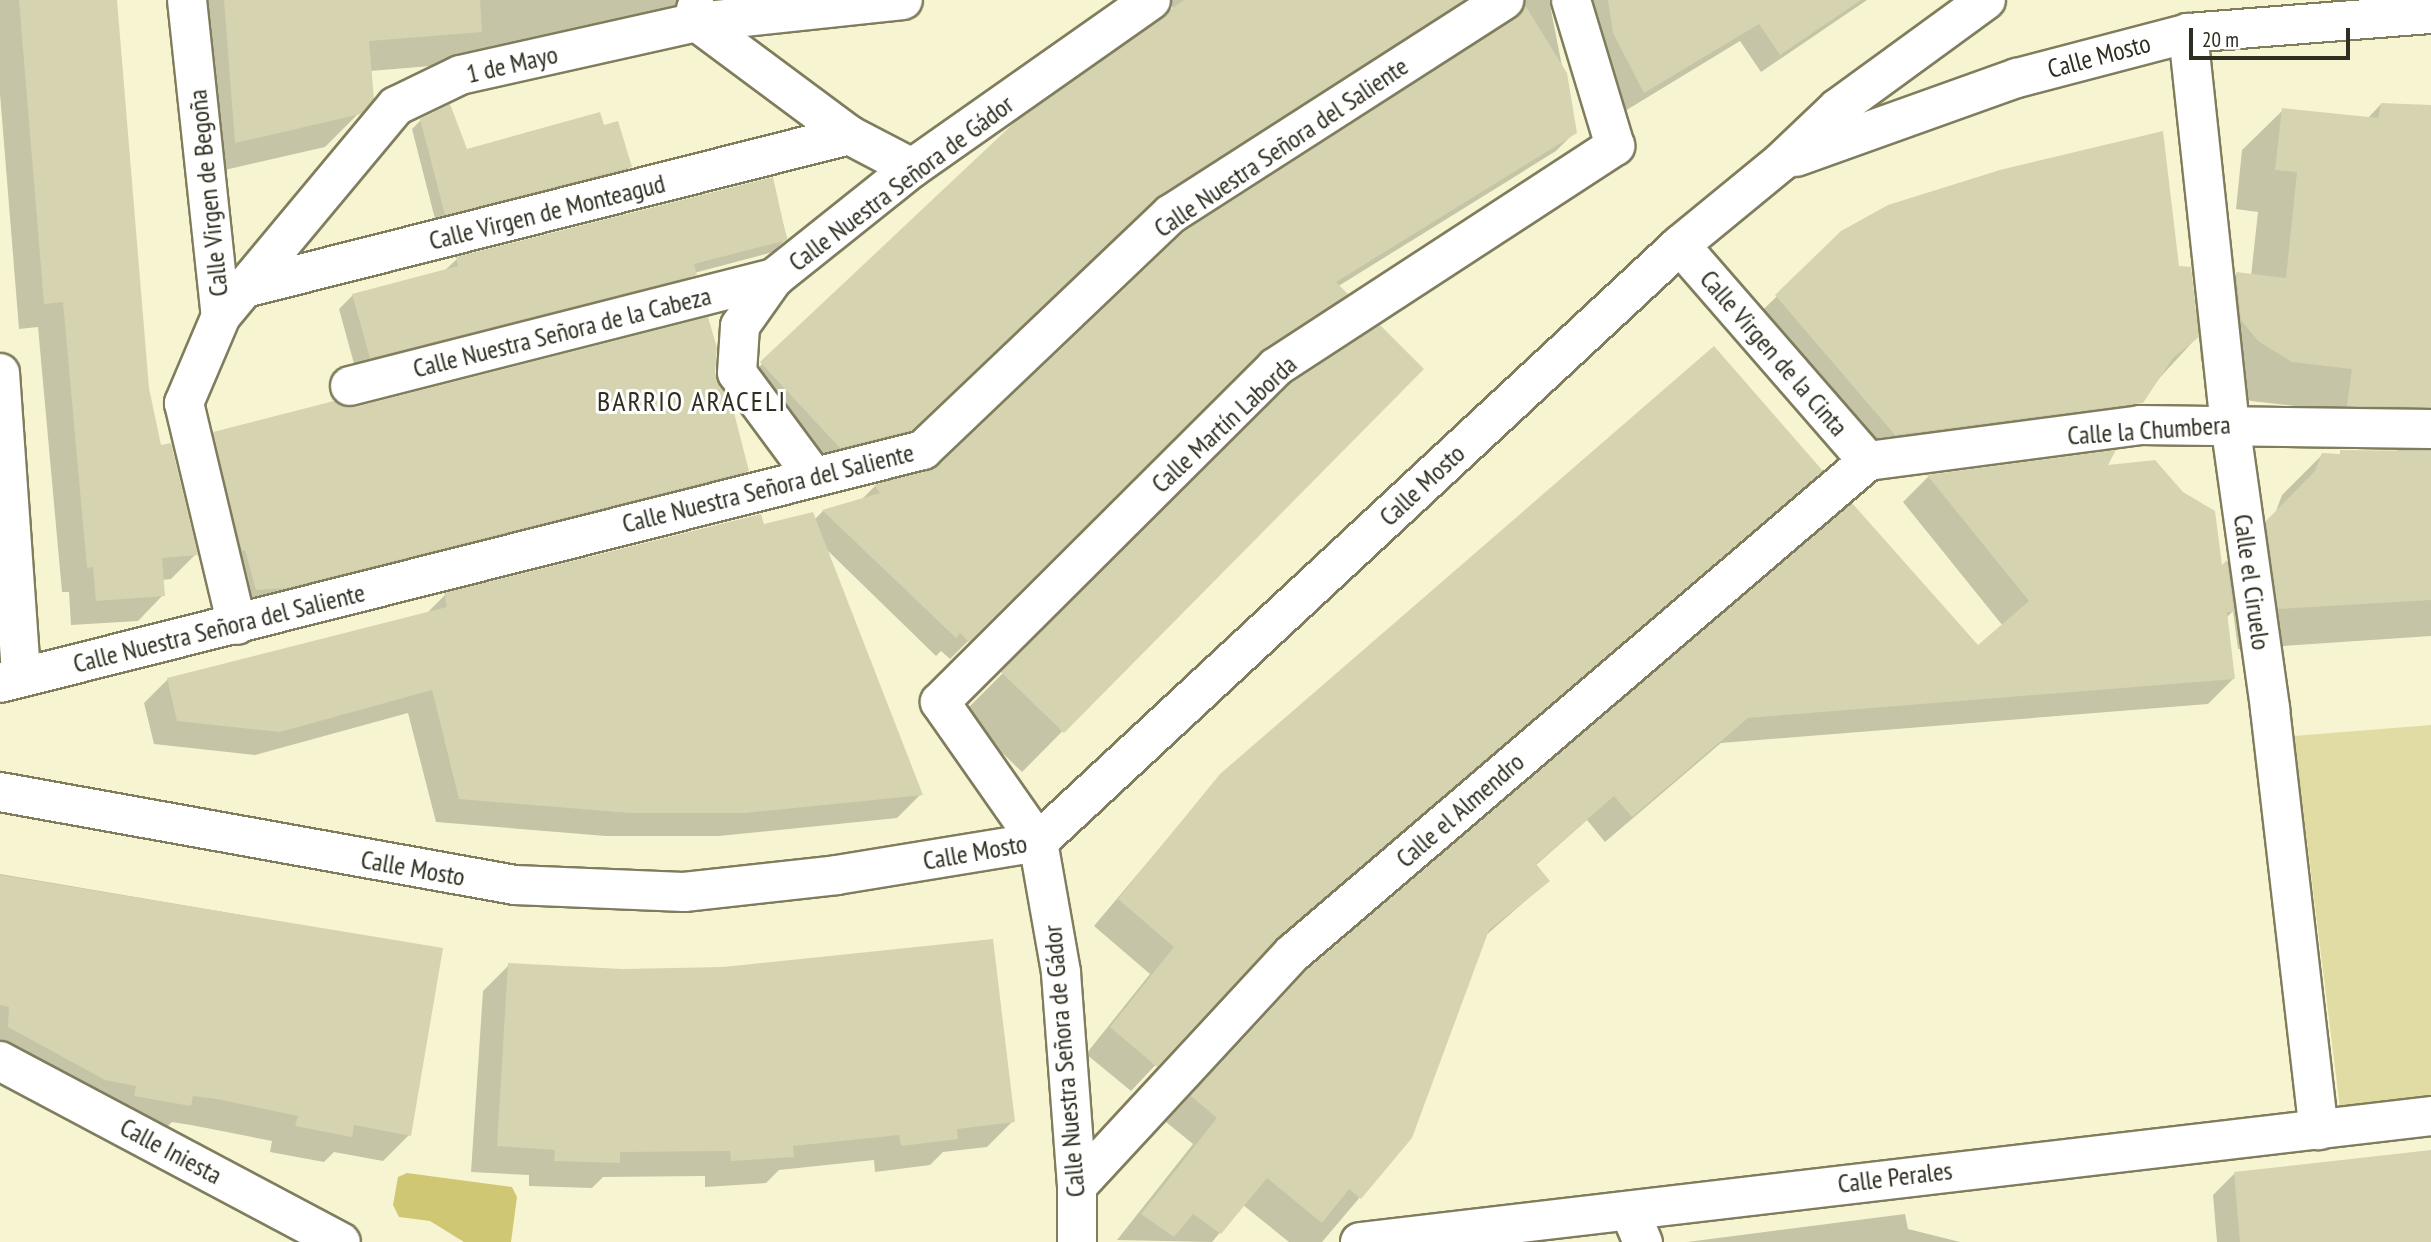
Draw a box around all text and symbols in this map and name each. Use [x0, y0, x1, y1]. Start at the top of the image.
scale bar [2193, 14, 2354, 58]
text: 20 m [2202, 26, 2239, 53]
street label: Calle Mosto [2044, 27, 2154, 85]
street label: 1 de Mayo [463, 38, 561, 90]
street label: Calle Nuestra Señora del Saliente [1148, 50, 1414, 244]
street label: Calle Virgen de Begoña [182, 88, 234, 298]
street label: Calle Nuestra Señora de Gádor [783, 88, 1019, 278]
street label: Calle Virgen de Monteagud [426, 168, 668, 256]
street label: Calle Virgen de la Cinta [1693, 264, 1855, 442]
street label: Calle Nuestra Señora de la Cabeza [410, 280, 714, 384]
street label: Calle Martín Laborda [1145, 349, 1303, 499]
district label: BARRIO ARACELI [598, 384, 786, 418]
street label: Calle la Chumbera [2066, 409, 2232, 451]
street label: Calle Nuestra Señora del Saliente [619, 437, 917, 539]
street label: Calle Mosto [1373, 438, 1471, 532]
street label: Calle el Ciruelo [2227, 512, 2277, 652]
street label: Calle Nuestra Señora del Saliente [70, 577, 368, 679]
street label: Calle el Almendro [1390, 746, 1530, 874]
street label: Calle Mosto [921, 828, 1029, 876]
street label: Calle Mosto [359, 844, 467, 892]
street label: Calle Nuestra Señora de Gádor [1037, 924, 1091, 1198]
street label: Calle Iniesta [115, 1111, 227, 1191]
street label: Calle Perales [1836, 1154, 1954, 1200]

